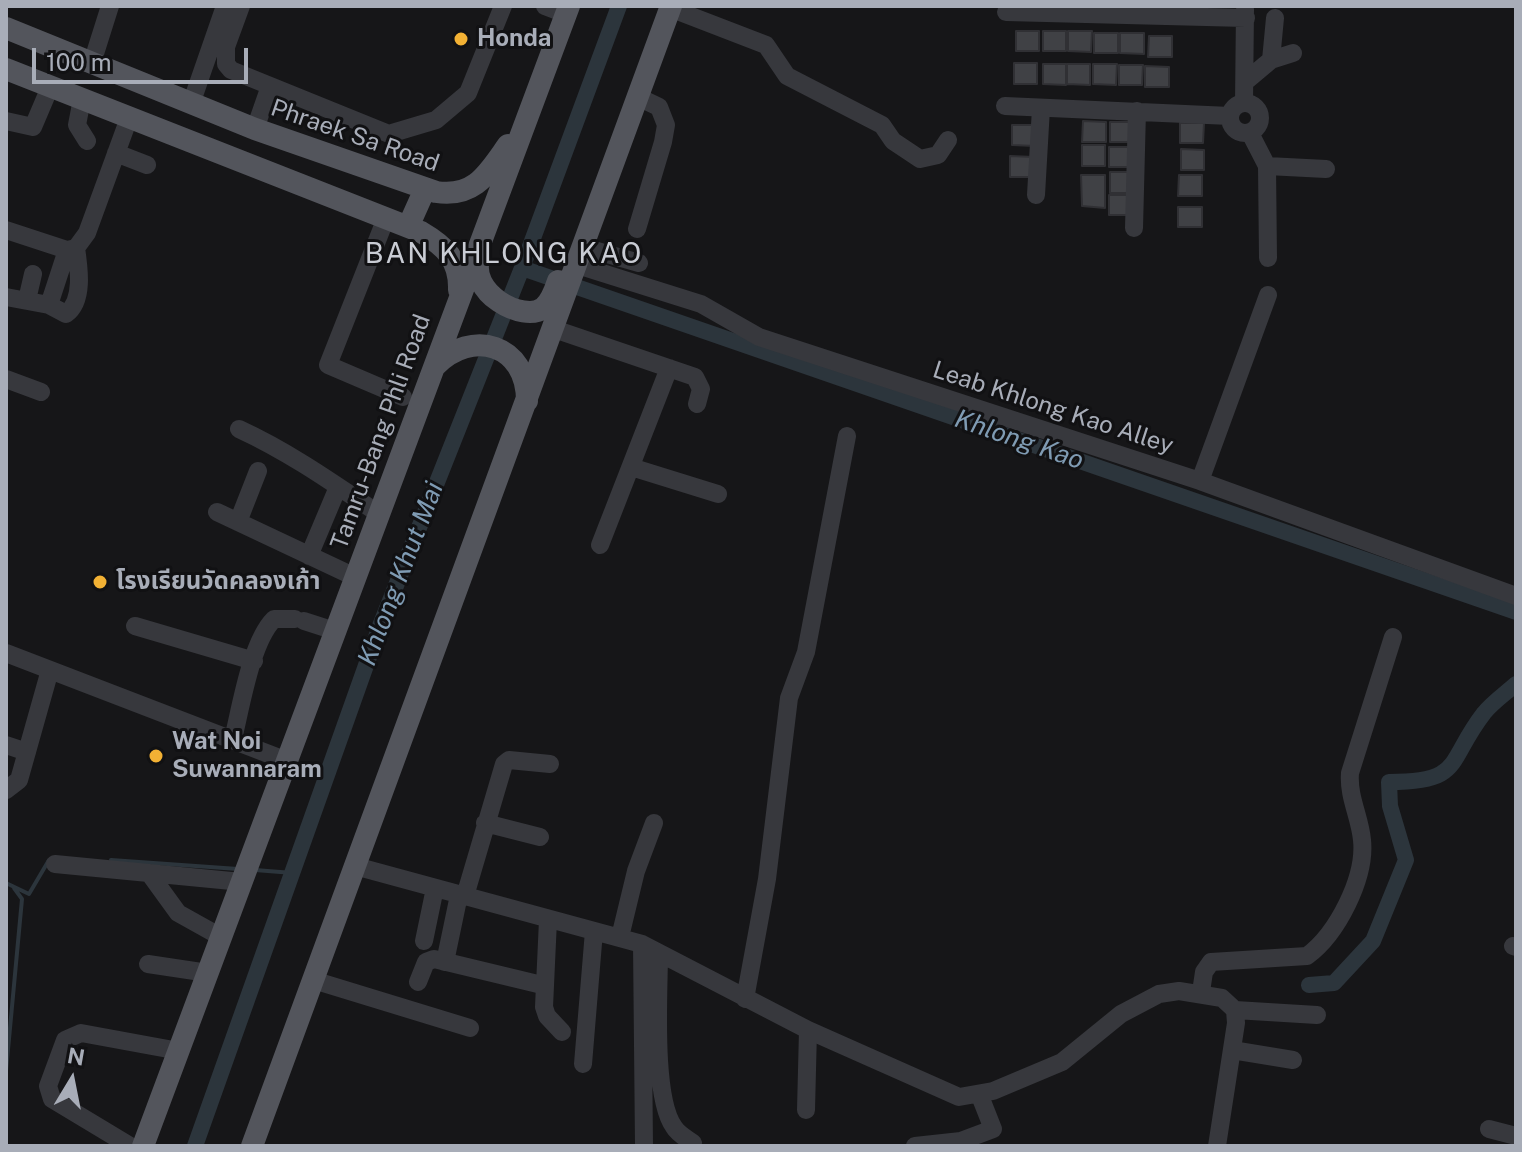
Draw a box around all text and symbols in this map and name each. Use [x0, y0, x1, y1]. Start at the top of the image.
place label: Honda [477, 25, 551, 53]
marker: Honda [452, 30, 470, 48]
scale bar [36, 32, 252, 82]
text: 100 m [46, 48, 112, 76]
street label: Phraek Sa Road [267, 94, 443, 178]
district label: BAN KHLONG KAO [365, 237, 643, 271]
street label: Tamru-Bang Phli Road [325, 311, 437, 553]
street label: Leab Khlong Kao Alley [929, 356, 1177, 460]
water label: Khlong Kao [951, 403, 1087, 477]
water label: Khlong Khut Mai [352, 478, 450, 670]
place label: โรงเรียนวัดคลองเก้า [116, 568, 320, 596]
marker: โรงเรียนวัดคลองเก้า [91, 573, 109, 591]
place label: Wat Noi Suwannaram [172, 728, 322, 784]
marker: Wat Noi Suwannaram [147, 747, 165, 765]
north arrow [32, 1040, 112, 1120]
text: N [65, 1042, 87, 1071]

